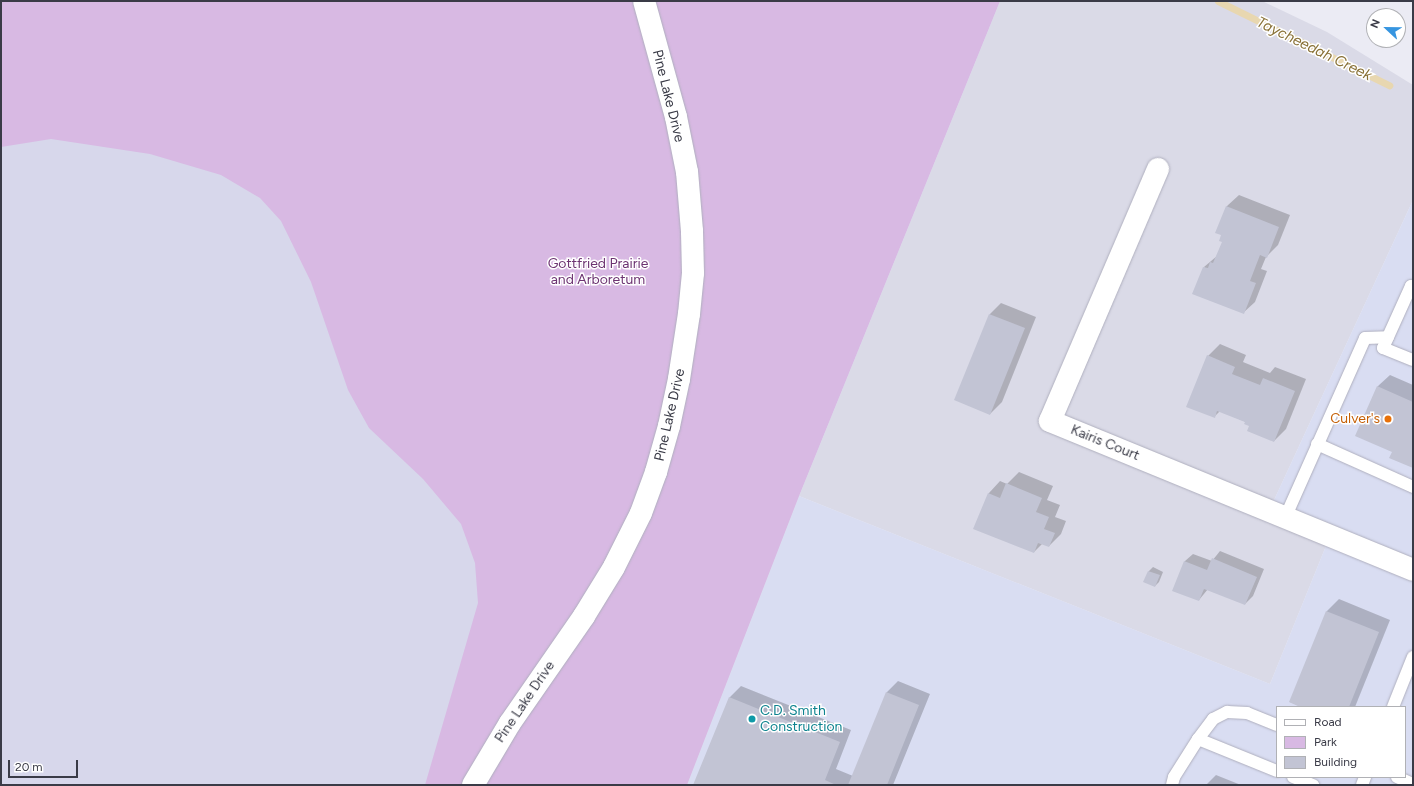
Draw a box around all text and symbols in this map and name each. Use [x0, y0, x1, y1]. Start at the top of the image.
north arrow [1366, 8, 1406, 48]
water label: Taycheedah Creek [1253, 13, 1375, 85]
text: N [1368, 17, 1383, 30]
street label: Pine Lake Drive [648, 48, 688, 144]
park label: Gottfried Prairie and Arboretum [548, 256, 648, 288]
street label: Pine Lake Drive [651, 367, 689, 463]
place label: Culver's [1330, 411, 1380, 427]
marker: Culver's [1383, 414, 1393, 424]
street label: Kairis Court [1068, 422, 1142, 464]
street label: Pine Lake Drive [492, 658, 558, 746]
place label: C.D. Smith Construction [760, 703, 842, 736]
legend [1276, 706, 1406, 778]
marker: C.D. Smith Construction [747, 714, 757, 724]
text: Road [1314, 715, 1342, 729]
text: Park [1314, 735, 1337, 749]
scale bar [10, 752, 80, 778]
text: Building [1314, 755, 1357, 769]
text: 20 m [15, 760, 43, 774]

